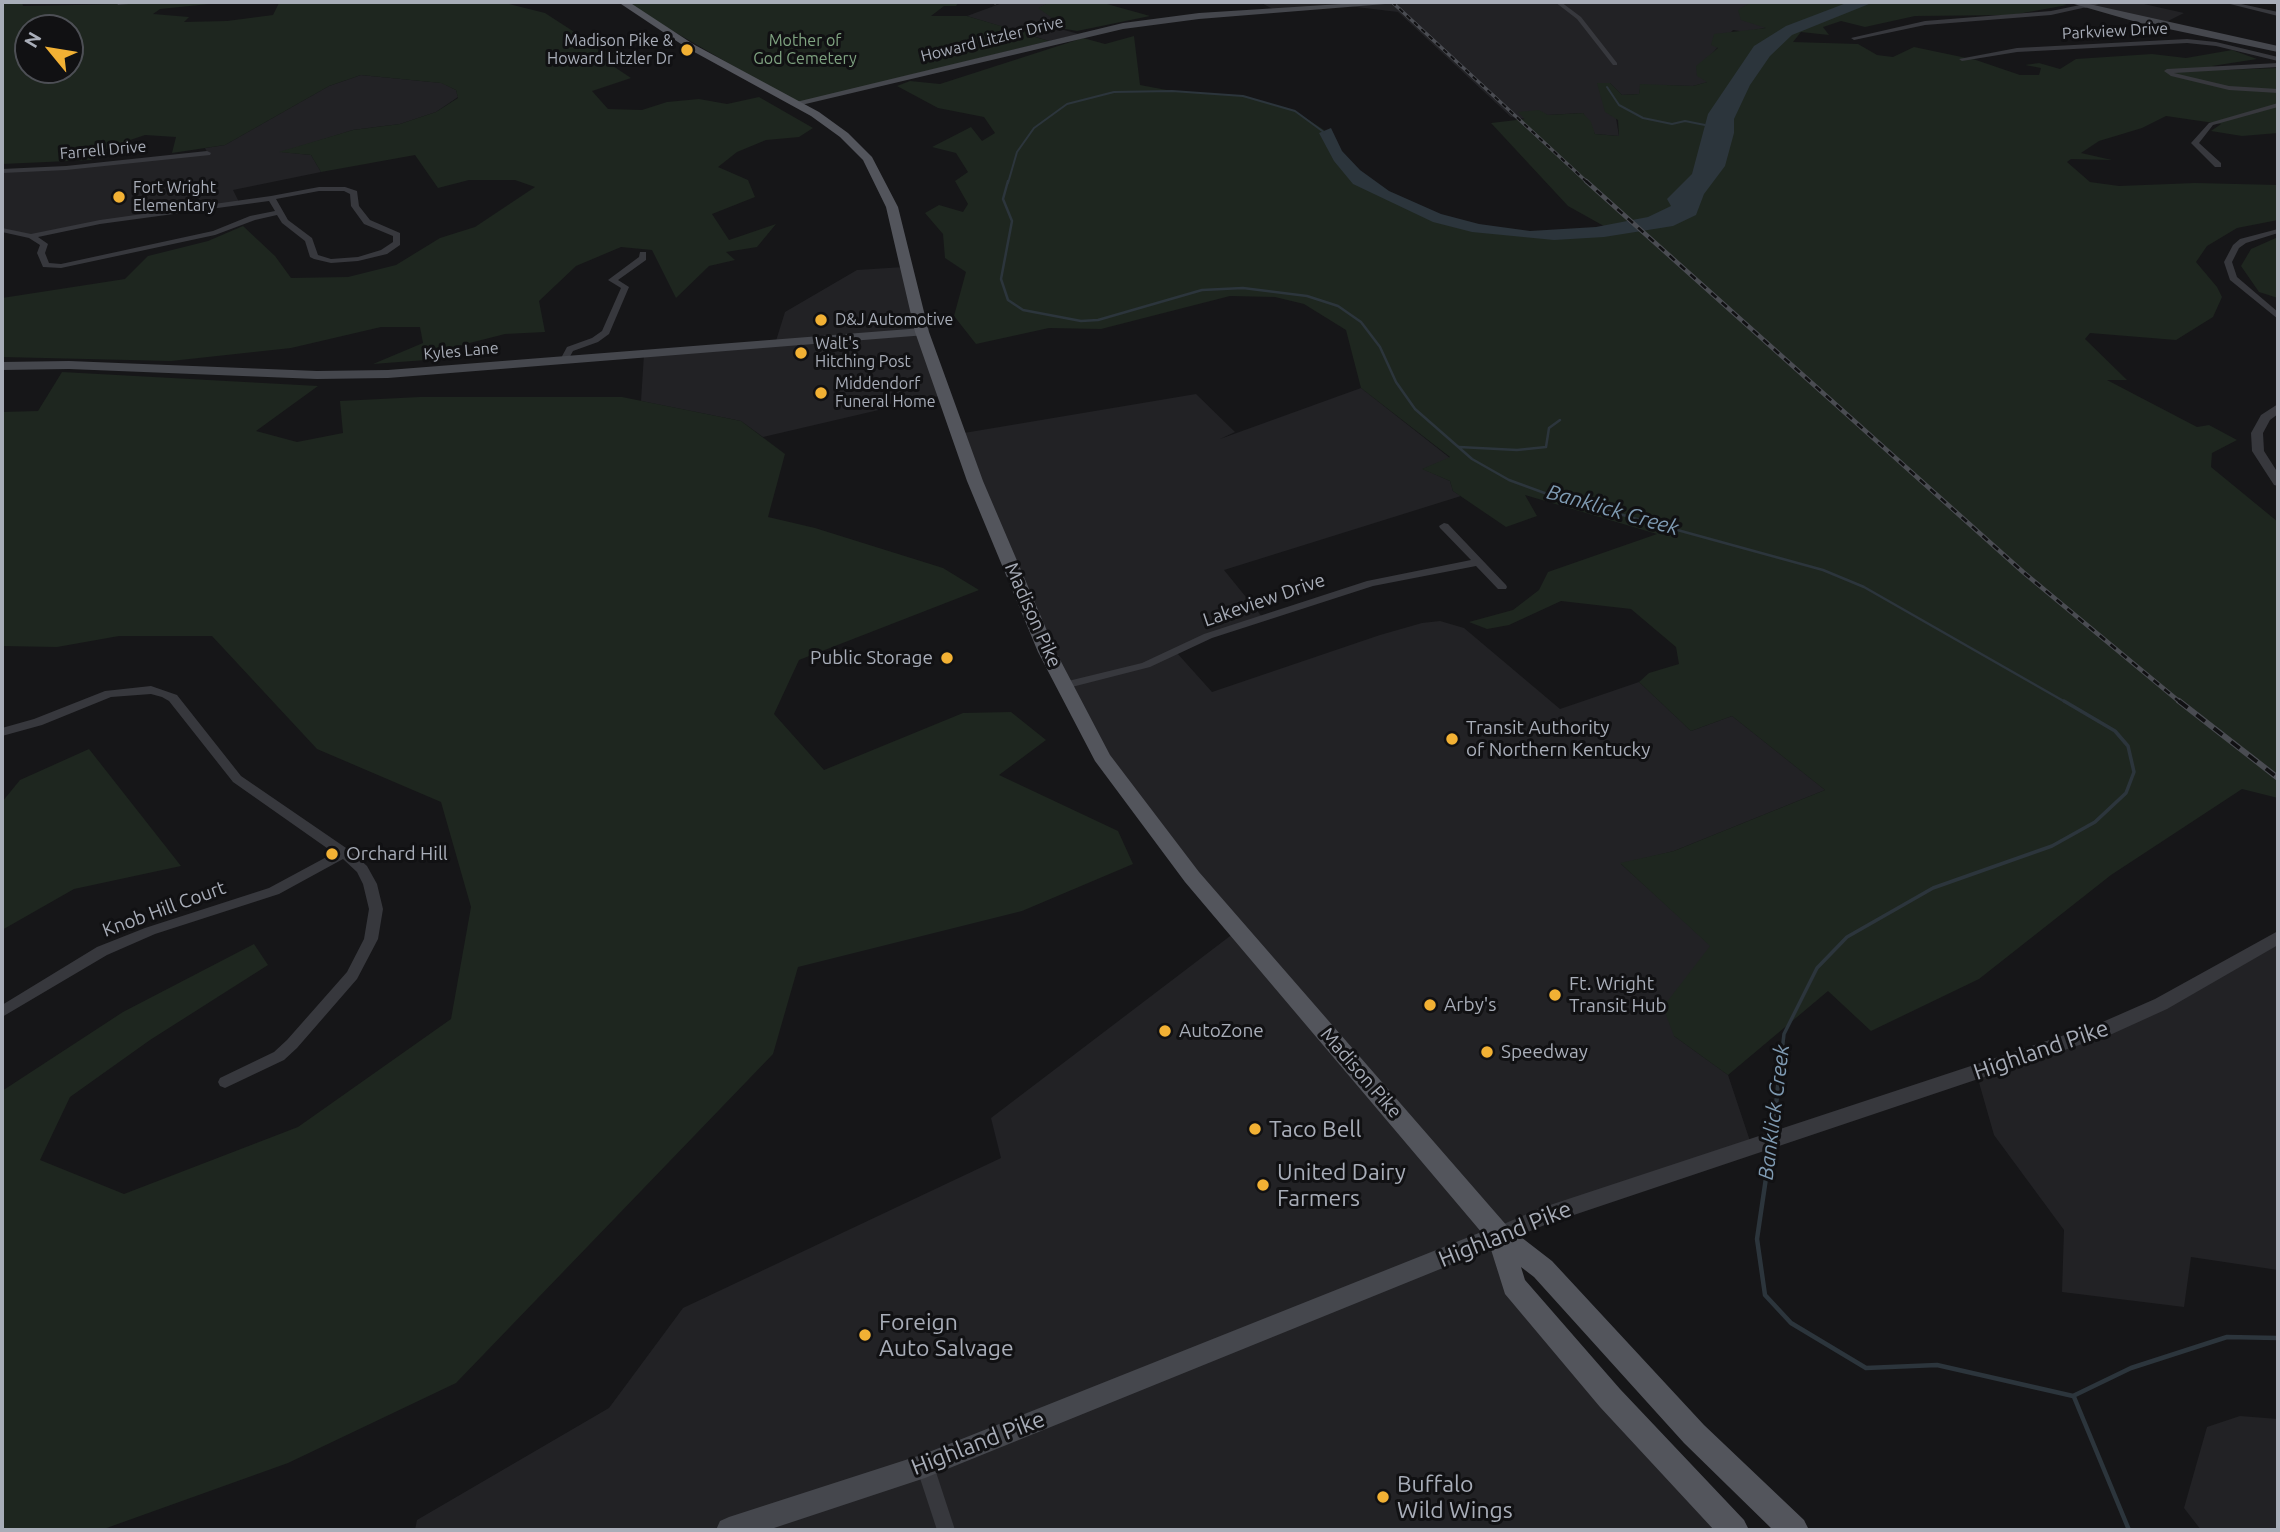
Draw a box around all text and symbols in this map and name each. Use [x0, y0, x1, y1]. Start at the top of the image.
street label: Howard Litzler Drive [919, 12, 1065, 66]
north arrow [14, 14, 84, 84]
street label: Parkview Drive [2061, 19, 2169, 43]
text: N [19, 28, 46, 51]
place label: Madison Pike & Howard Litzler Dr [547, 31, 673, 69]
park label: Mother of God Cemetery [753, 31, 857, 69]
marker: Madison Pike & Howard Litzler Dr [679, 42, 695, 58]
street label: Farrell Drive [59, 137, 147, 163]
place label: Fort Wright Elementary [133, 178, 216, 216]
marker: Fort Wright Elementary [111, 189, 127, 205]
place label: D&J Automotive [835, 310, 953, 330]
marker: D&J Automotive [813, 312, 829, 328]
place label: Walt's Hitching Post [815, 334, 911, 372]
street label: Kyles Lane [423, 338, 499, 364]
marker: Walt's Hitching Post [793, 345, 809, 361]
place label: Middendorf Funeral Home [835, 374, 936, 412]
marker: Middendorf Funeral Home [813, 385, 829, 401]
water label: Banklick Creek [1544, 479, 1682, 541]
street label: Madison Pike [1000, 559, 1066, 671]
street label: Lakeview Drive [1200, 568, 1328, 632]
place label: Public Storage [810, 647, 933, 669]
marker: Public Storage [939, 650, 955, 666]
place label: Transit Authority of Northern Kentucky [1466, 717, 1650, 761]
marker: Transit Authority of Northern Kentucky [1444, 731, 1460, 747]
place label: Orchard Hill [346, 843, 448, 865]
marker: Orchard Hill [324, 846, 340, 862]
street label: Knob Hill Court [99, 876, 229, 942]
place label: Ft. Wright Transit Hub [1569, 973, 1667, 1017]
marker: Ft. Wright Transit Hub [1547, 987, 1563, 1003]
place label: Arby's [1444, 994, 1497, 1016]
marker: Arby's [1422, 997, 1438, 1013]
street label: Highland Pike [1970, 1014, 2112, 1086]
place label: AutoZone [1179, 1020, 1264, 1042]
marker: AutoZone [1157, 1023, 1173, 1039]
street label: Madison Pike [1316, 1023, 1406, 1123]
place label: Speedway [1501, 1041, 1588, 1063]
water label: Banklick Creek [1753, 1043, 1795, 1181]
marker: Speedway [1479, 1044, 1495, 1060]
place label: Taco Bell [1269, 1115, 1361, 1143]
marker: Taco Bell [1247, 1121, 1263, 1137]
place label: United Dairy Farmers [1277, 1158, 1406, 1212]
marker: United Dairy Farmers [1255, 1177, 1271, 1193]
street label: Highland Pike [1434, 1195, 1576, 1273]
place label: Foreign Auto Salvage [879, 1308, 1014, 1362]
marker: Foreign Auto Salvage [857, 1327, 873, 1343]
street label: Highland Pike [907, 1405, 1049, 1481]
place label: Buffalo Wild Wings [1397, 1470, 1513, 1524]
marker: Buffalo Wild Wings [1375, 1489, 1391, 1505]

